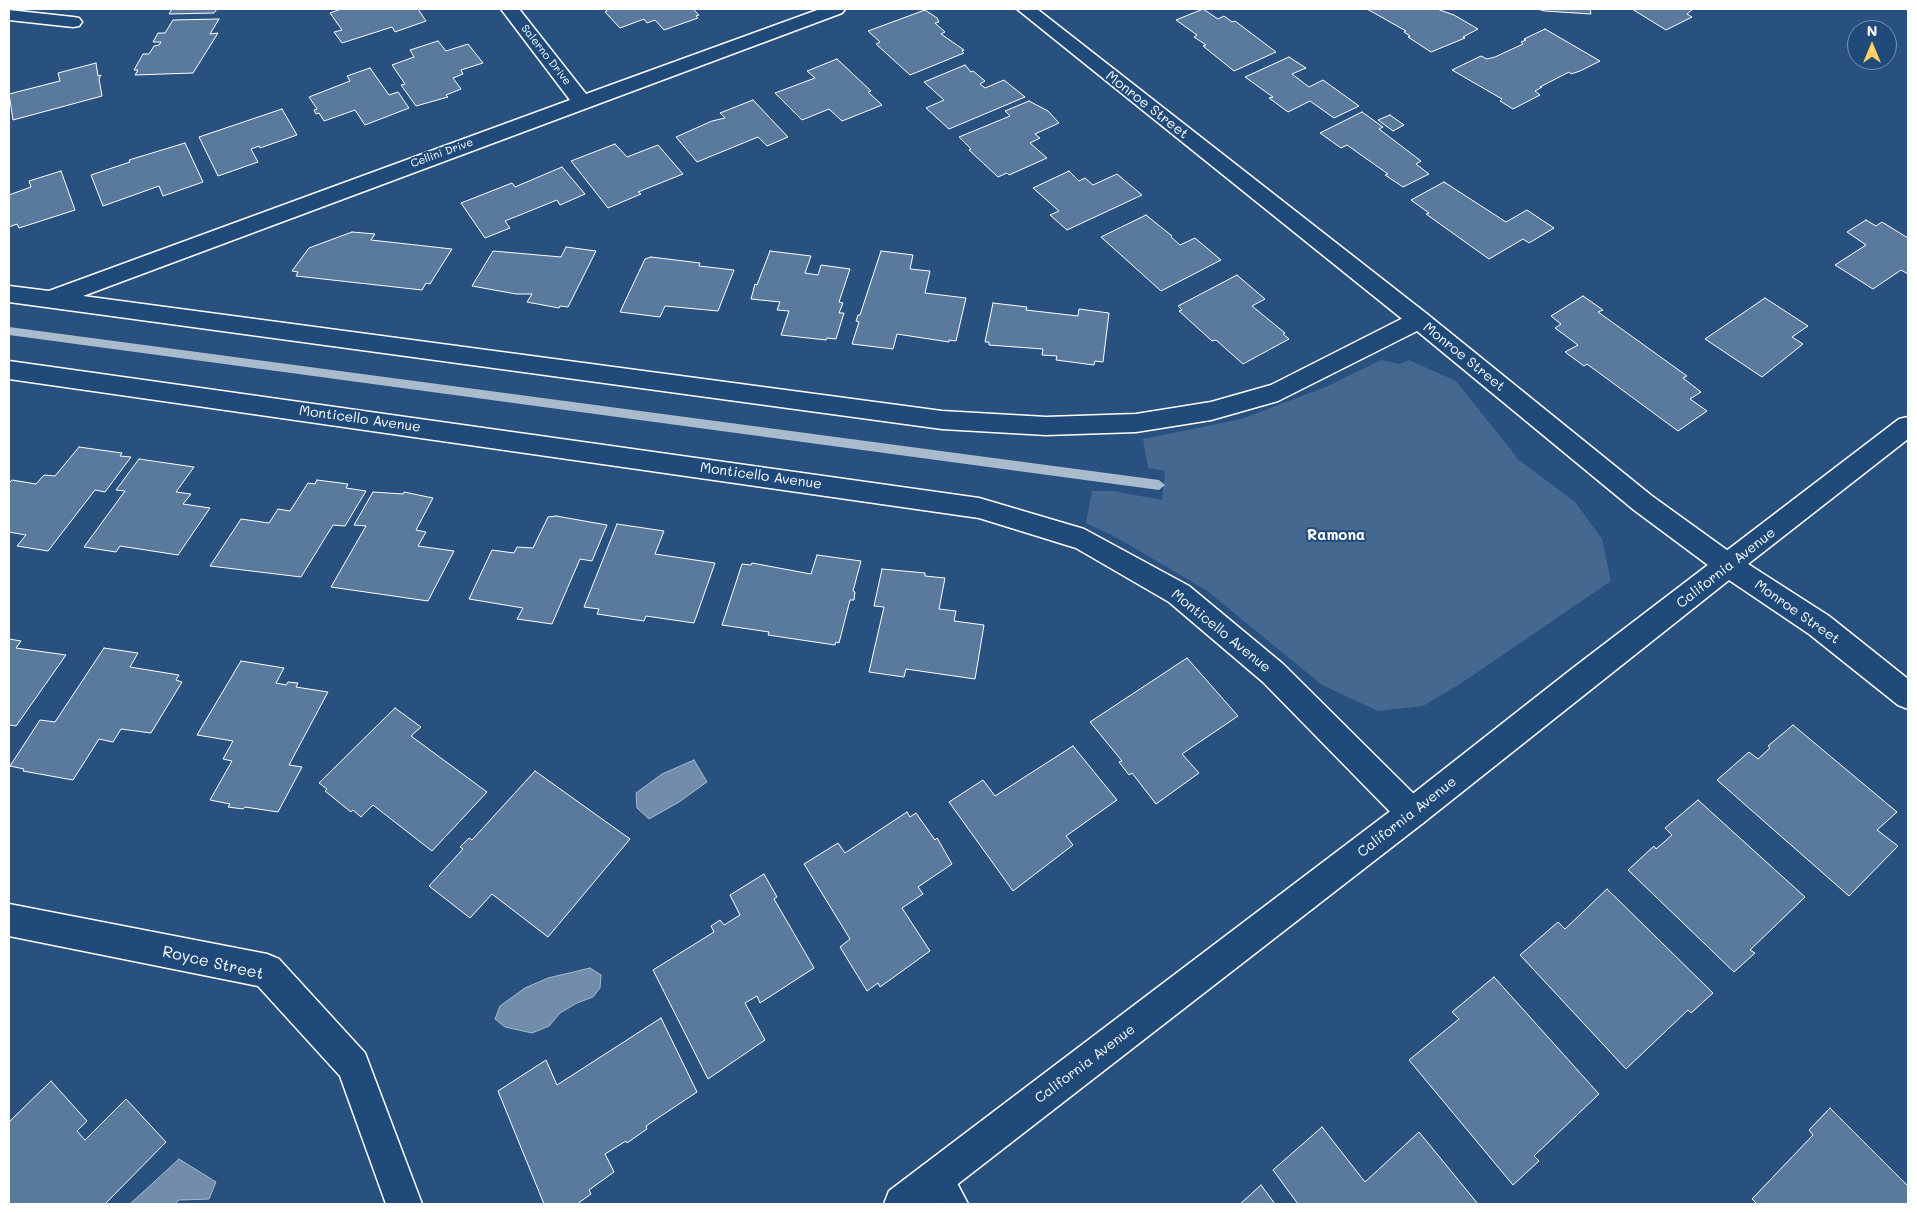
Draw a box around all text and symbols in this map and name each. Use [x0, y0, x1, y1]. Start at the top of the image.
north arrow [1847, 20, 1897, 70]
text: N [1867, 21, 1877, 40]
street label: Salerno Drive [518, 22, 574, 88]
street label: Monroe Street [1102, 68, 1192, 142]
street label: Cellini Drive [409, 136, 475, 170]
street label: Monroe Street [1420, 319, 1508, 395]
street label: Monticello Avenue [298, 402, 422, 436]
street label: Monticello Avenue [699, 459, 823, 493]
street label: California Avenue [1673, 524, 1779, 612]
district label: Ramona [1307, 526, 1365, 544]
street label: Monroe Street [1751, 576, 1843, 648]
street label: Monticello Avenue [1168, 586, 1274, 676]
street label: California Avenue [1354, 773, 1460, 861]
street label: Royce Street [160, 942, 266, 984]
street label: California Avenue [1032, 1021, 1138, 1107]

